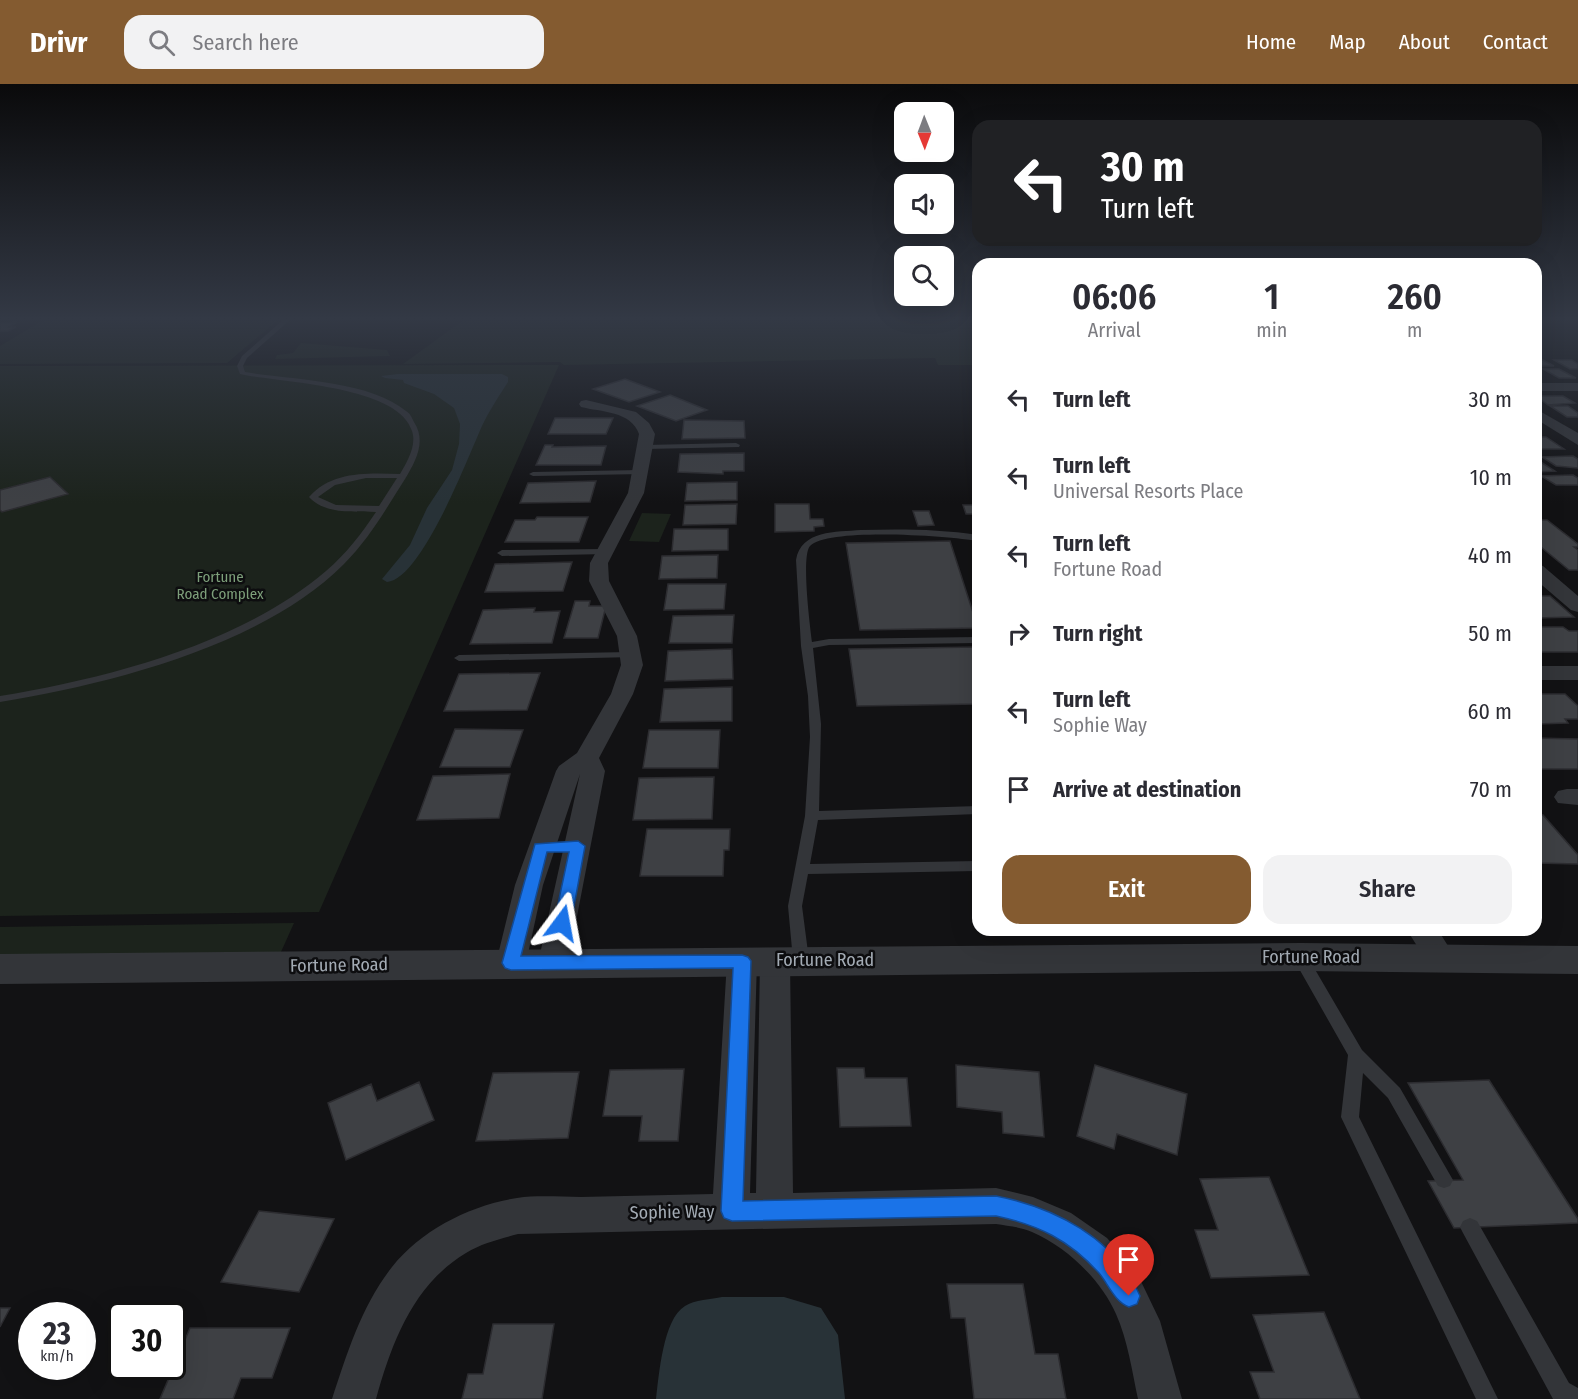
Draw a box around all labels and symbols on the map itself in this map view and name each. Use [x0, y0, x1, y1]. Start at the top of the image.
north arrow [894, 102, 954, 162]
park label: Fortune Road Complex [176, 568, 264, 603]
position arrow [530, 891, 594, 955]
street label: Fortune Road [1262, 946, 1360, 968]
street label: Fortune Road [776, 949, 874, 971]
street label: Fortune Road [290, 953, 388, 977]
street label: Sophie Way [629, 1200, 715, 1224]
pin [1103, 1234, 1154, 1296]
speed limit sign: 30 [108, 1302, 186, 1380]

